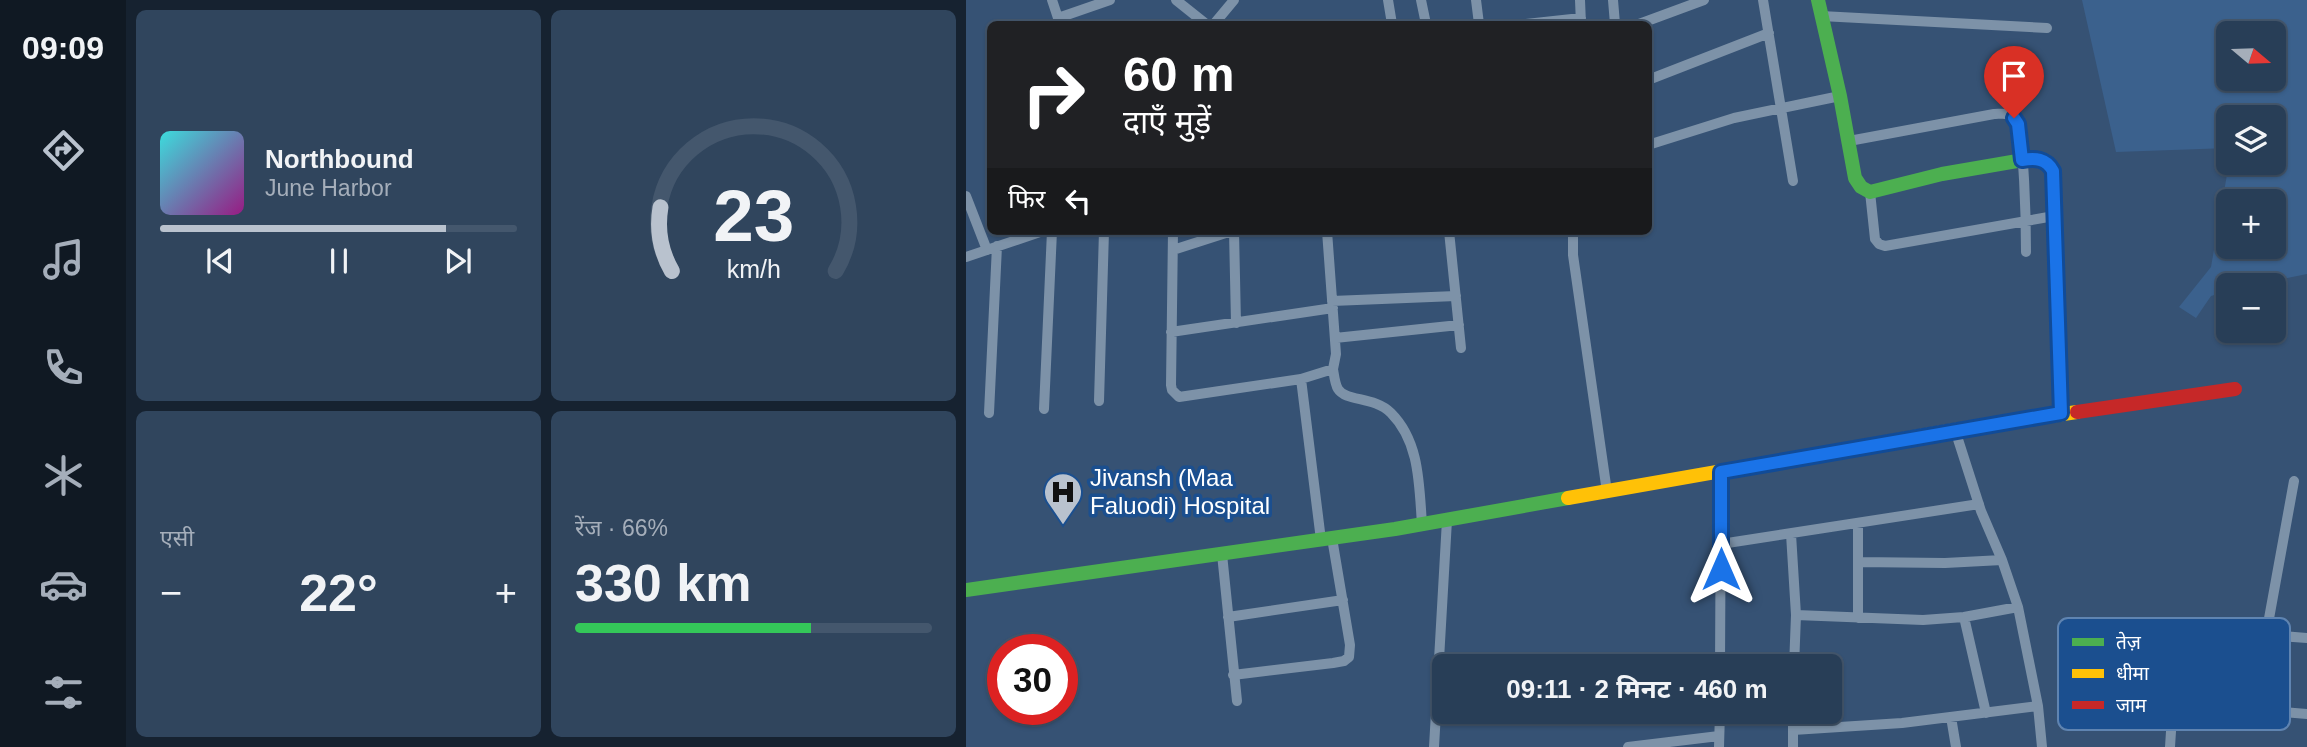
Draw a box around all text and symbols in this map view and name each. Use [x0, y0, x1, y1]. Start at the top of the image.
north arrow [2216, 21, 2286, 91]
map controls [2216, 21, 2286, 343]
text: 09:09 [22, 30, 104, 66]
pin [1984, 46, 2044, 118]
text: 60 m [1123, 47, 1235, 101]
icon: right [1008, 49, 1099, 140]
icon: arrive [1995, 57, 2033, 95]
text: दाएँ मुड़ें [1123, 104, 1211, 140]
button: layers [2216, 105, 2286, 175]
icon: directions [39, 126, 88, 175]
text: Northbound [265, 144, 414, 174]
text: June Harbor [265, 175, 392, 201]
text: 23 [713, 176, 794, 257]
icon: left [1059, 182, 1097, 220]
text: फिर [1008, 184, 1045, 214]
button: + [2216, 189, 2286, 259]
icon: music [39, 235, 88, 284]
icon: previous [201, 242, 239, 280]
icon: pause [320, 242, 358, 280]
icon: next [439, 242, 477, 280]
text: km/h [726, 255, 781, 283]
button: − [2216, 273, 2286, 343]
icon: phone [39, 343, 88, 392]
icon: climate [39, 451, 88, 500]
place label: Jivansh (Maa Faluodi) Hospital [1090, 464, 1270, 519]
hospital icon: Jivansh (Maa Faluodi) Hospital [1042, 471, 1084, 526]
text: रेंज · 66% [575, 515, 668, 541]
text: एसी [160, 525, 194, 551]
position arrow [1684, 532, 1758, 606]
text: 330 km [575, 554, 751, 612]
icon: car [39, 560, 88, 609]
text: 22° [299, 564, 378, 622]
text: − [160, 572, 182, 614]
text: + [495, 572, 517, 614]
legend [2058, 618, 2290, 730]
text: तेज़ [2116, 631, 2142, 653]
speed limit sign: 30 [987, 634, 1078, 725]
text: धीमा [2116, 663, 2150, 684]
icon: filters [39, 668, 88, 717]
text: 09:11 · 2 मिनट · 460 m [1506, 674, 1768, 704]
text: जाम [2116, 695, 2147, 716]

